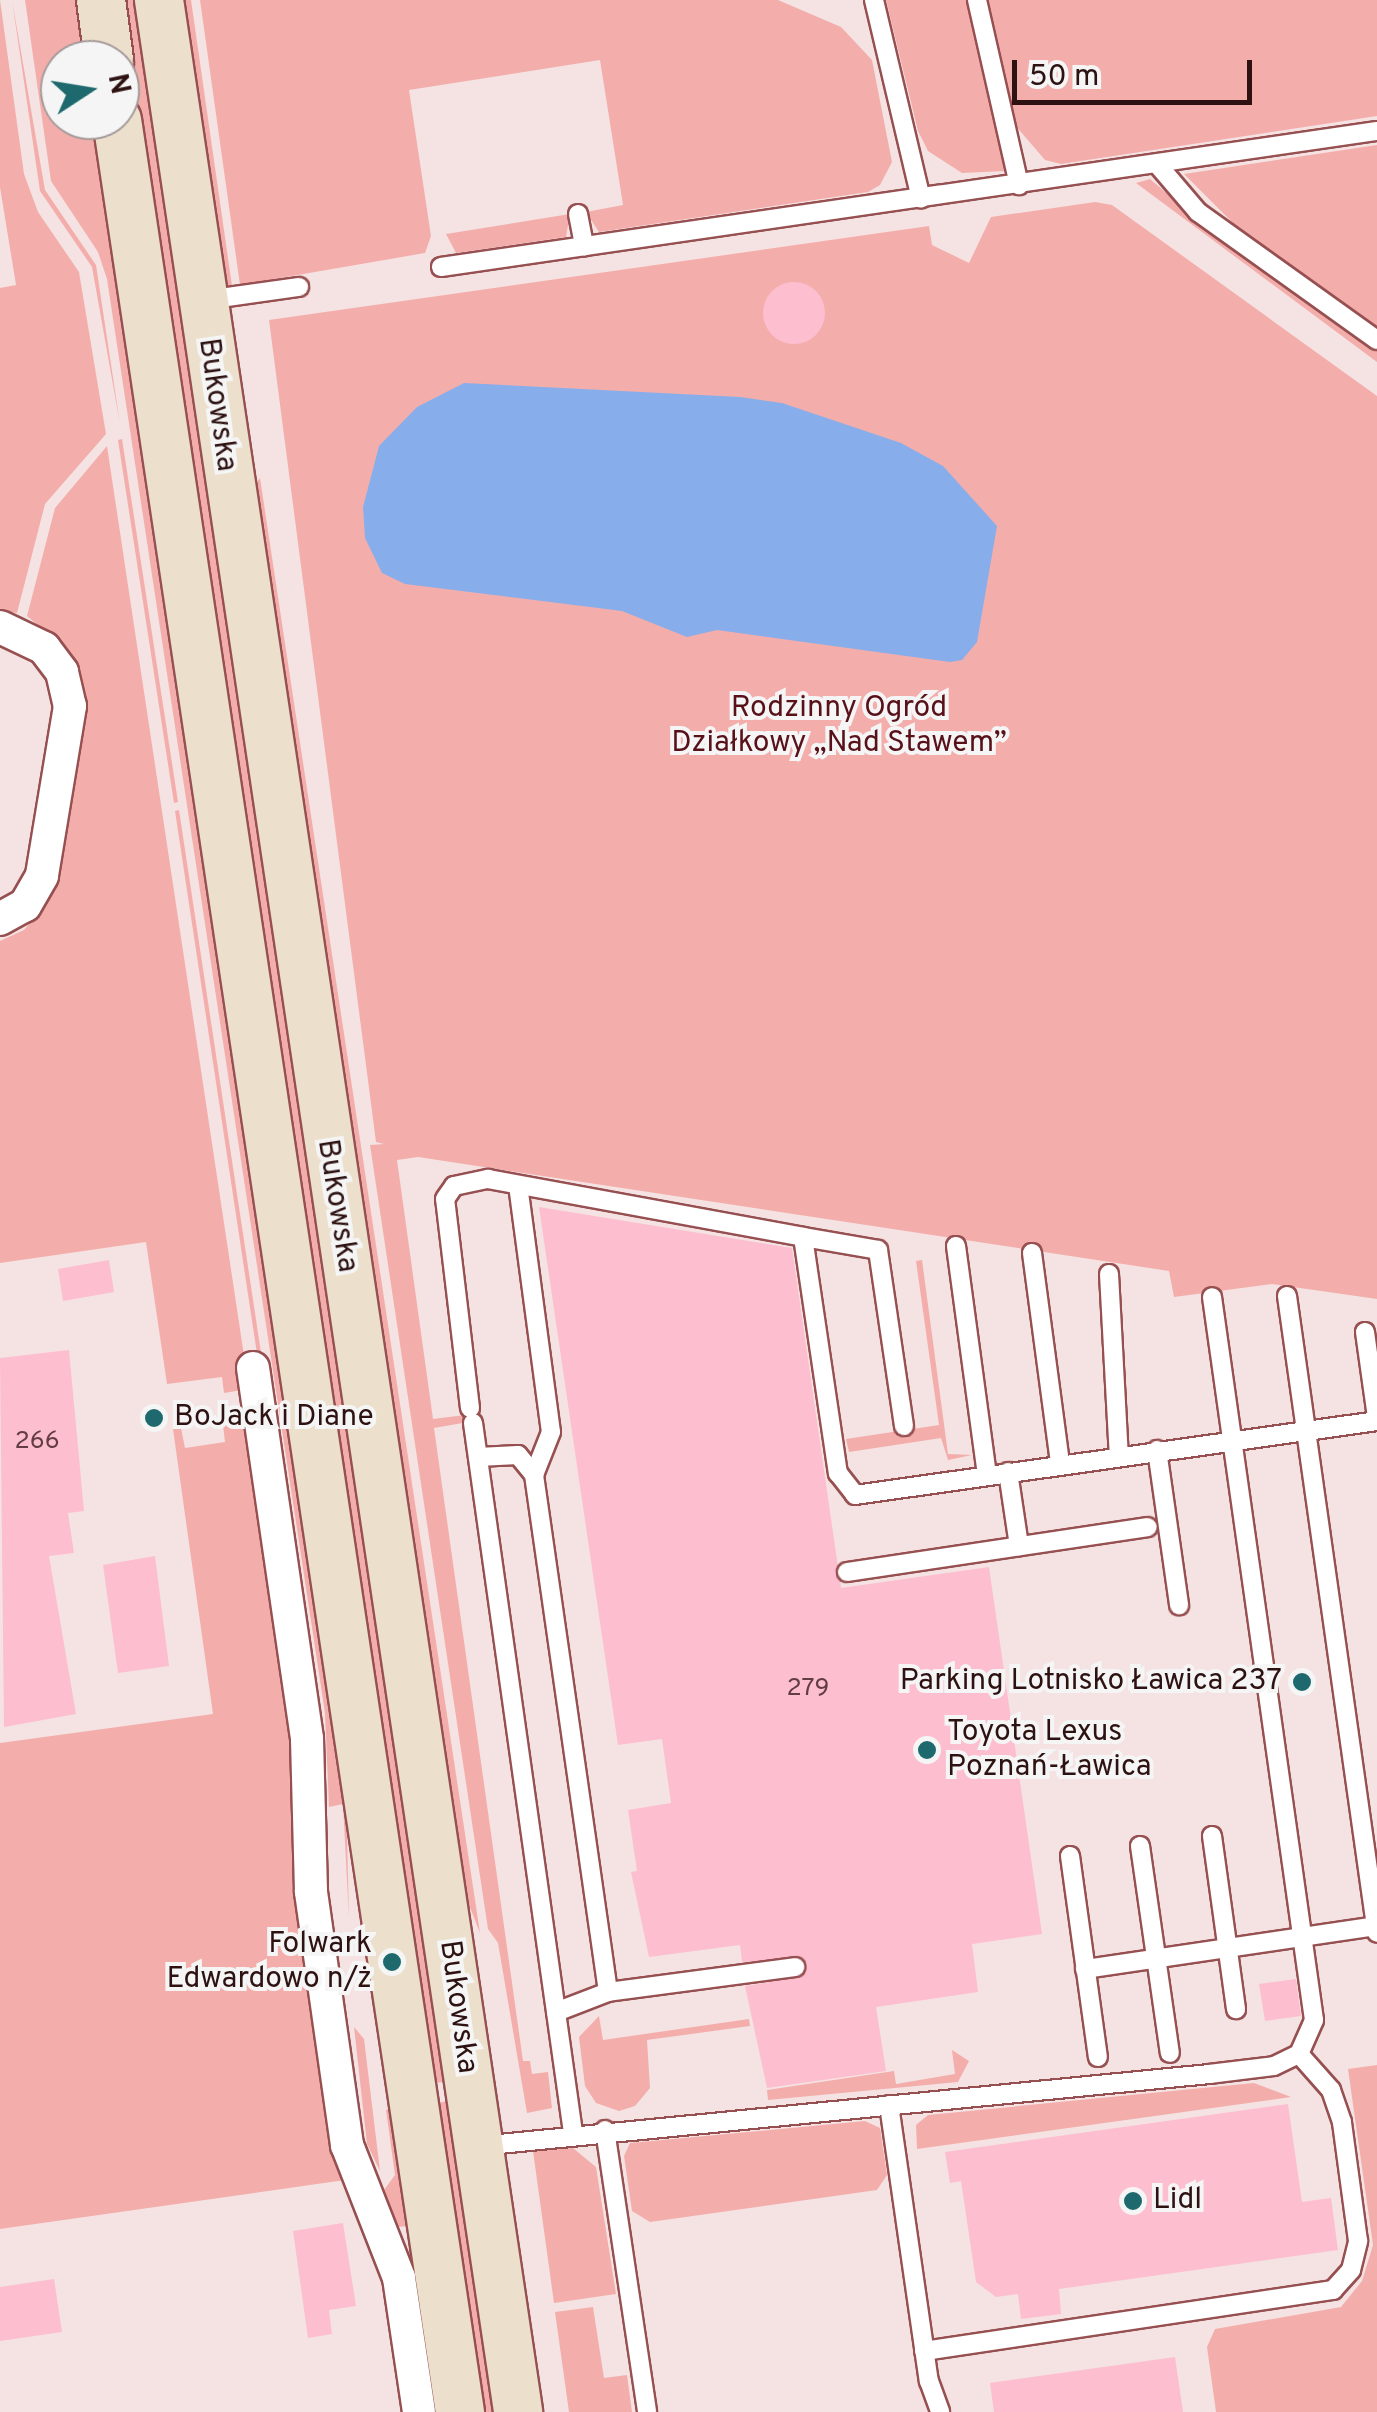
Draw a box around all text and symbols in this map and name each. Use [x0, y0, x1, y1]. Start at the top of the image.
north arrow [40, 40, 140, 140]
scale bar [1017, 40, 1257, 102]
text: 50 m [1029, 59, 1099, 96]
text: N [98, 71, 137, 98]
street label: Bukowska [189, 336, 243, 474]
park label: Rodzinny Ogród Działkowy „Nad Stawem” [671, 691, 1007, 762]
street label: Bukowska [308, 1137, 364, 1275]
place label: BoJack i Diane [174, 1400, 374, 1436]
marker: BoJack i Diane [143, 1407, 165, 1429]
house number: 266 [14, 1427, 60, 1457]
place label: Parking Lotnisko Ławica 237 [900, 1664, 1282, 1700]
marker: Parking Lotnisko Ławica 237 [1291, 1671, 1313, 1693]
house number: 279 [786, 1674, 830, 1704]
place label: Toyota Lexus Poznań-Ławica [947, 1715, 1151, 1786]
marker: Toyota Lexus Poznań-Ławica [916, 1739, 938, 1761]
place label: Folwark Edwardowo n/ż [167, 1927, 372, 1998]
street label: Bukowska [430, 1938, 484, 2076]
marker: Folwark Edwardowo n/ż [381, 1951, 403, 1973]
place label: Lidl [1153, 2183, 1202, 2219]
marker: Lidl [1122, 2190, 1144, 2212]

